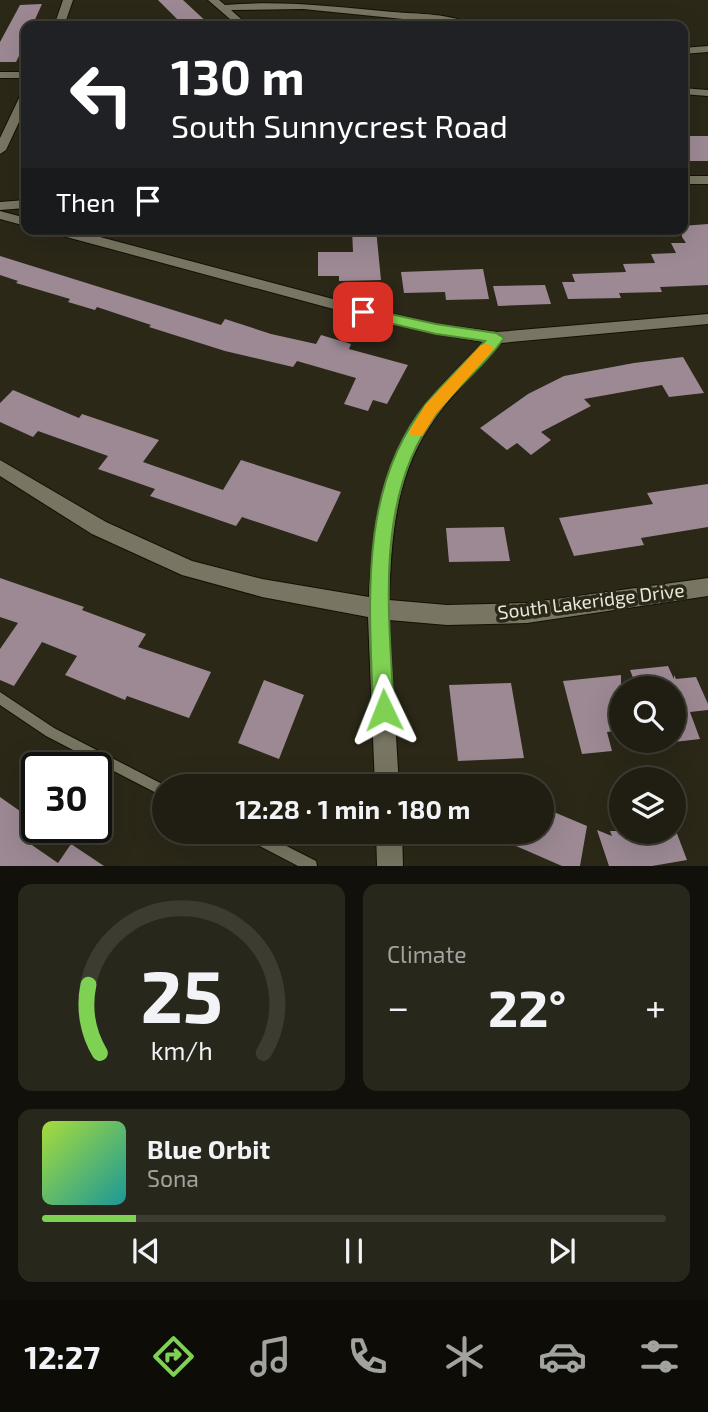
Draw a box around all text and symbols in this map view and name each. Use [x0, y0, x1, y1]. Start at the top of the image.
text: 130 m [171, 46, 305, 105]
icon: left [56, 49, 147, 140]
text: South Sunnycrest Road [171, 106, 508, 144]
icon: arrive [129, 182, 167, 220]
text: Then [56, 186, 115, 217]
pin [333, 282, 393, 342]
icon: arrive [344, 293, 382, 331]
street label: South Lakeridge Drive [496, 578, 686, 623]
position arrow [347, 673, 421, 747]
map controls [609, 676, 686, 844]
button: search [609, 676, 686, 753]
speed limit sign: 30 [21, 752, 112, 843]
button: layers [609, 767, 686, 844]
text: 12:28 · 1 min · 180 m [236, 793, 470, 824]
text: Climate [387, 940, 467, 968]
text: 25 [140, 951, 223, 1039]
text: 22° [488, 975, 566, 1037]
text: − [387, 983, 409, 1029]
text: + [645, 983, 666, 1029]
text: km/h [150, 1035, 213, 1065]
text: Blue Orbit [147, 1133, 270, 1164]
text: Sona [147, 1164, 199, 1192]
icon: previous [127, 1232, 165, 1270]
icon: pause [335, 1232, 373, 1270]
icon: next [543, 1232, 581, 1270]
icon: directions [149, 1332, 198, 1381]
icon: music [246, 1332, 295, 1381]
icon: phone [343, 1332, 392, 1381]
icon: climate [440, 1332, 489, 1381]
icon: car [538, 1332, 587, 1381]
icon: filters [635, 1332, 684, 1381]
text: 12:27 [24, 1337, 100, 1375]

